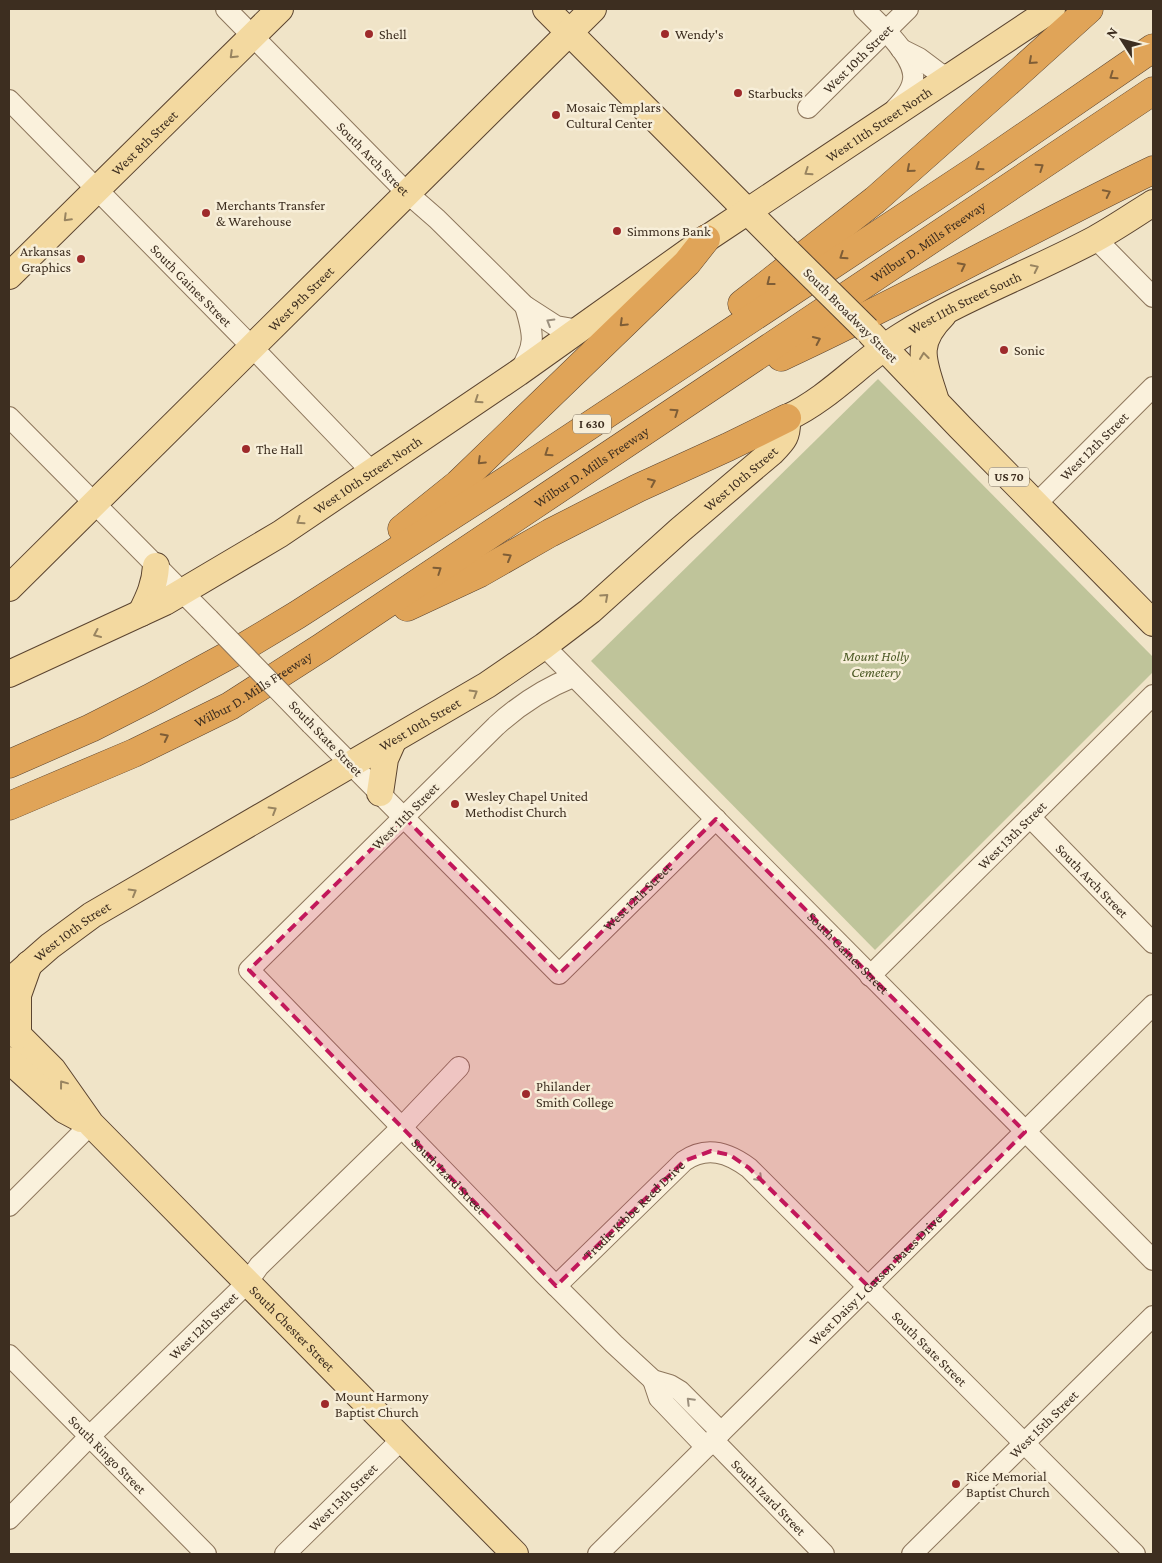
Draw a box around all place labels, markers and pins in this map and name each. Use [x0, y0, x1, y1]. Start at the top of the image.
place label: Shell [379, 26, 407, 42]
place label: Wendy's [675, 26, 723, 42]
marker: Shell [363, 28, 375, 40]
marker: Wendy's [659, 28, 671, 40]
place label: Starbucks [748, 85, 803, 101]
marker: Starbucks [732, 87, 744, 99]
place label: Mosaic Templars Cultural Center [566, 99, 661, 131]
marker: Mosaic Templars Cultural Center [550, 109, 562, 121]
place label: Merchants Transfer & Warehouse [216, 197, 325, 229]
marker: Merchants Transfer & Warehouse [200, 207, 212, 219]
place label: Simmons Bank [627, 223, 711, 239]
marker: Simmons Bank [611, 225, 623, 237]
place label: Arkansas Graphics [20, 243, 71, 275]
marker: Arkansas Graphics [75, 253, 87, 265]
place label: Sonic [1014, 342, 1045, 358]
marker: Sonic [998, 344, 1010, 356]
place label: The Hall [256, 441, 303, 457]
marker: The Hall [240, 443, 252, 455]
place label: Wesley Chapel United Methodist Church [465, 788, 589, 820]
marker: Wesley Chapel United Methodist Church [449, 798, 461, 810]
place label: Philander Smith College [536, 1078, 614, 1110]
marker: Philander Smith College [520, 1088, 532, 1100]
place label: Mount Harmony Baptist Church [335, 1388, 429, 1420]
marker: Mount Harmony Baptist Church [319, 1398, 331, 1410]
place label: Rice Memorial Baptist Church [966, 1468, 1050, 1500]
marker: Rice Memorial Baptist Church [950, 1478, 962, 1490]

